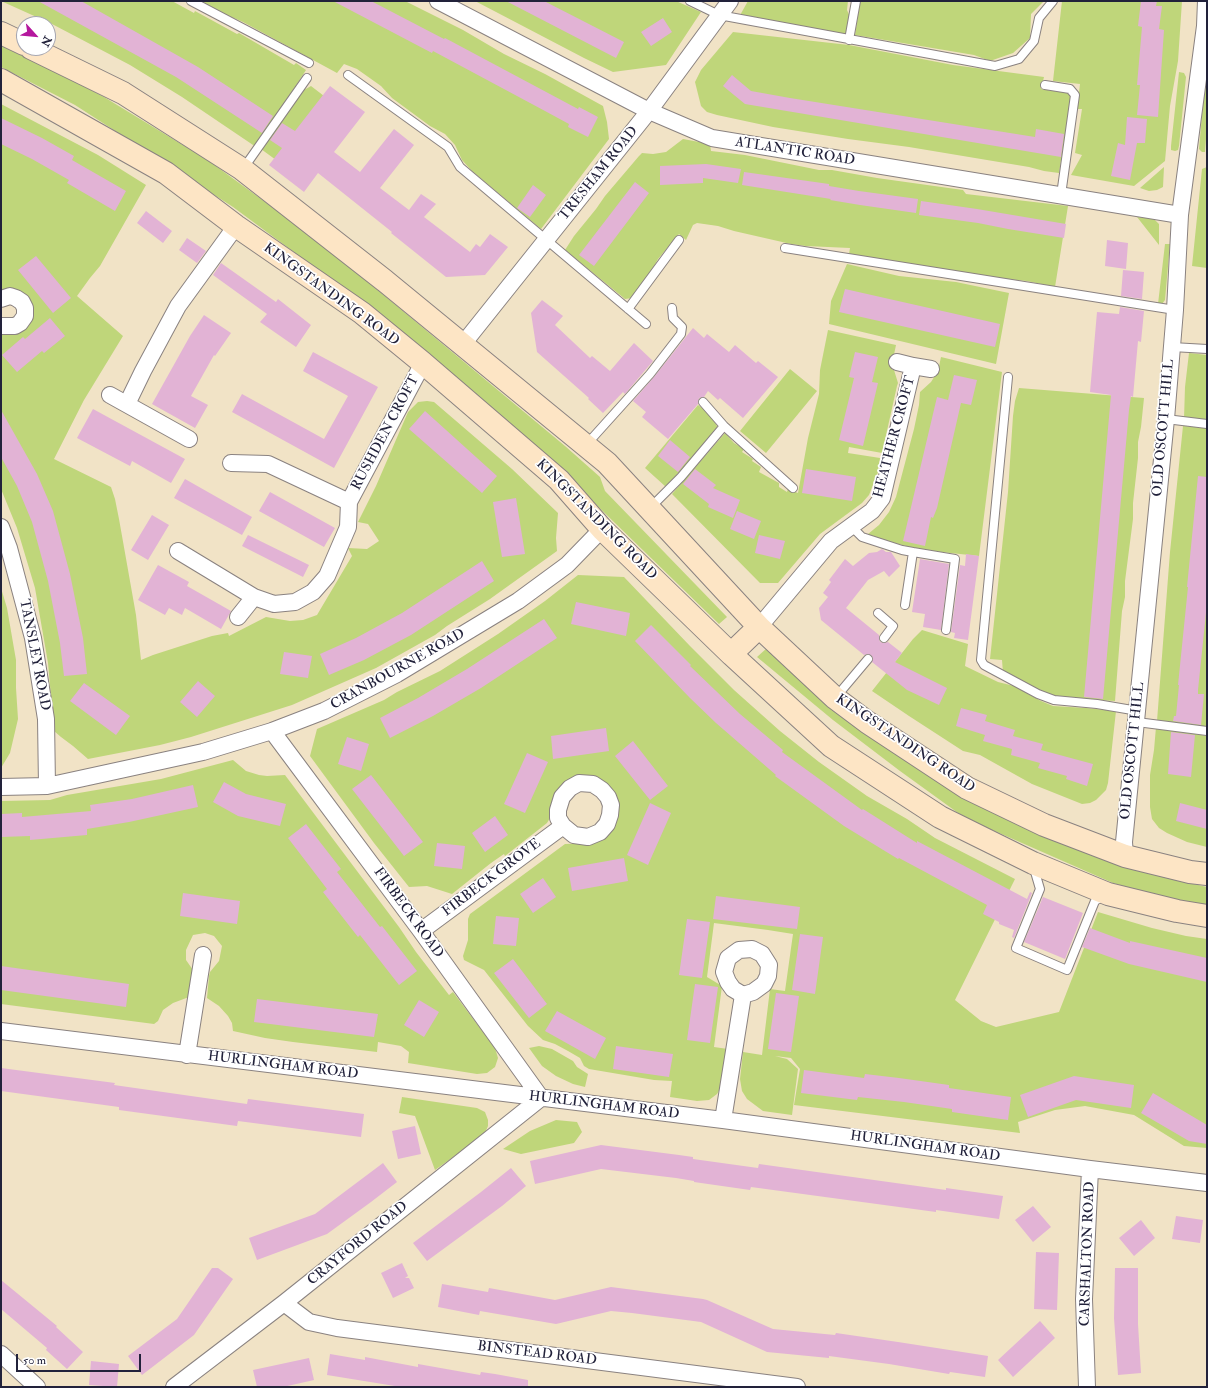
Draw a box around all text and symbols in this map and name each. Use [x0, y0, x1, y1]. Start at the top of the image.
north arrow [16, 16, 56, 56]
text: N [38, 34, 54, 49]
street label: TRESHAM ROAD [556, 123, 642, 225]
street label: ATLANTIC ROAD [734, 134, 856, 170]
street label: KINGSTANDING ROAD [260, 240, 402, 350]
street label: OLD OSCOTT HILL [1150, 359, 1178, 497]
street label: RUSHDEN CROFT [349, 372, 423, 494]
street label: HEATHER CROFT [871, 374, 919, 500]
street label: KINGSTANDING ROAD [532, 456, 660, 584]
street label: TANSLEY ROAD [15, 598, 53, 712]
street label: CRANBOURNE ROAD [328, 626, 468, 714]
street label: OLD OSCOTT HILL [1117, 682, 1149, 820]
street label: KINGSTANDING ROAD [832, 691, 978, 797]
street label: FIRBECK GROVE [439, 835, 545, 921]
street label: FIRBECK ROAD [369, 864, 447, 962]
street label: HURLINGHAM ROAD [207, 1048, 359, 1084]
street label: HURLINGHAM ROAD [528, 1088, 680, 1124]
street label: HURLINGHAM ROAD [849, 1128, 1001, 1166]
street label: CARSHALTON ROAD [1077, 1181, 1099, 1327]
street label: CRAYFORD ROAD [305, 1198, 411, 1290]
street label: BINSTEAD ROAD [476, 1338, 598, 1370]
scale bar [18, 1346, 143, 1372]
text: 50 m [23, 1353, 46, 1368]

